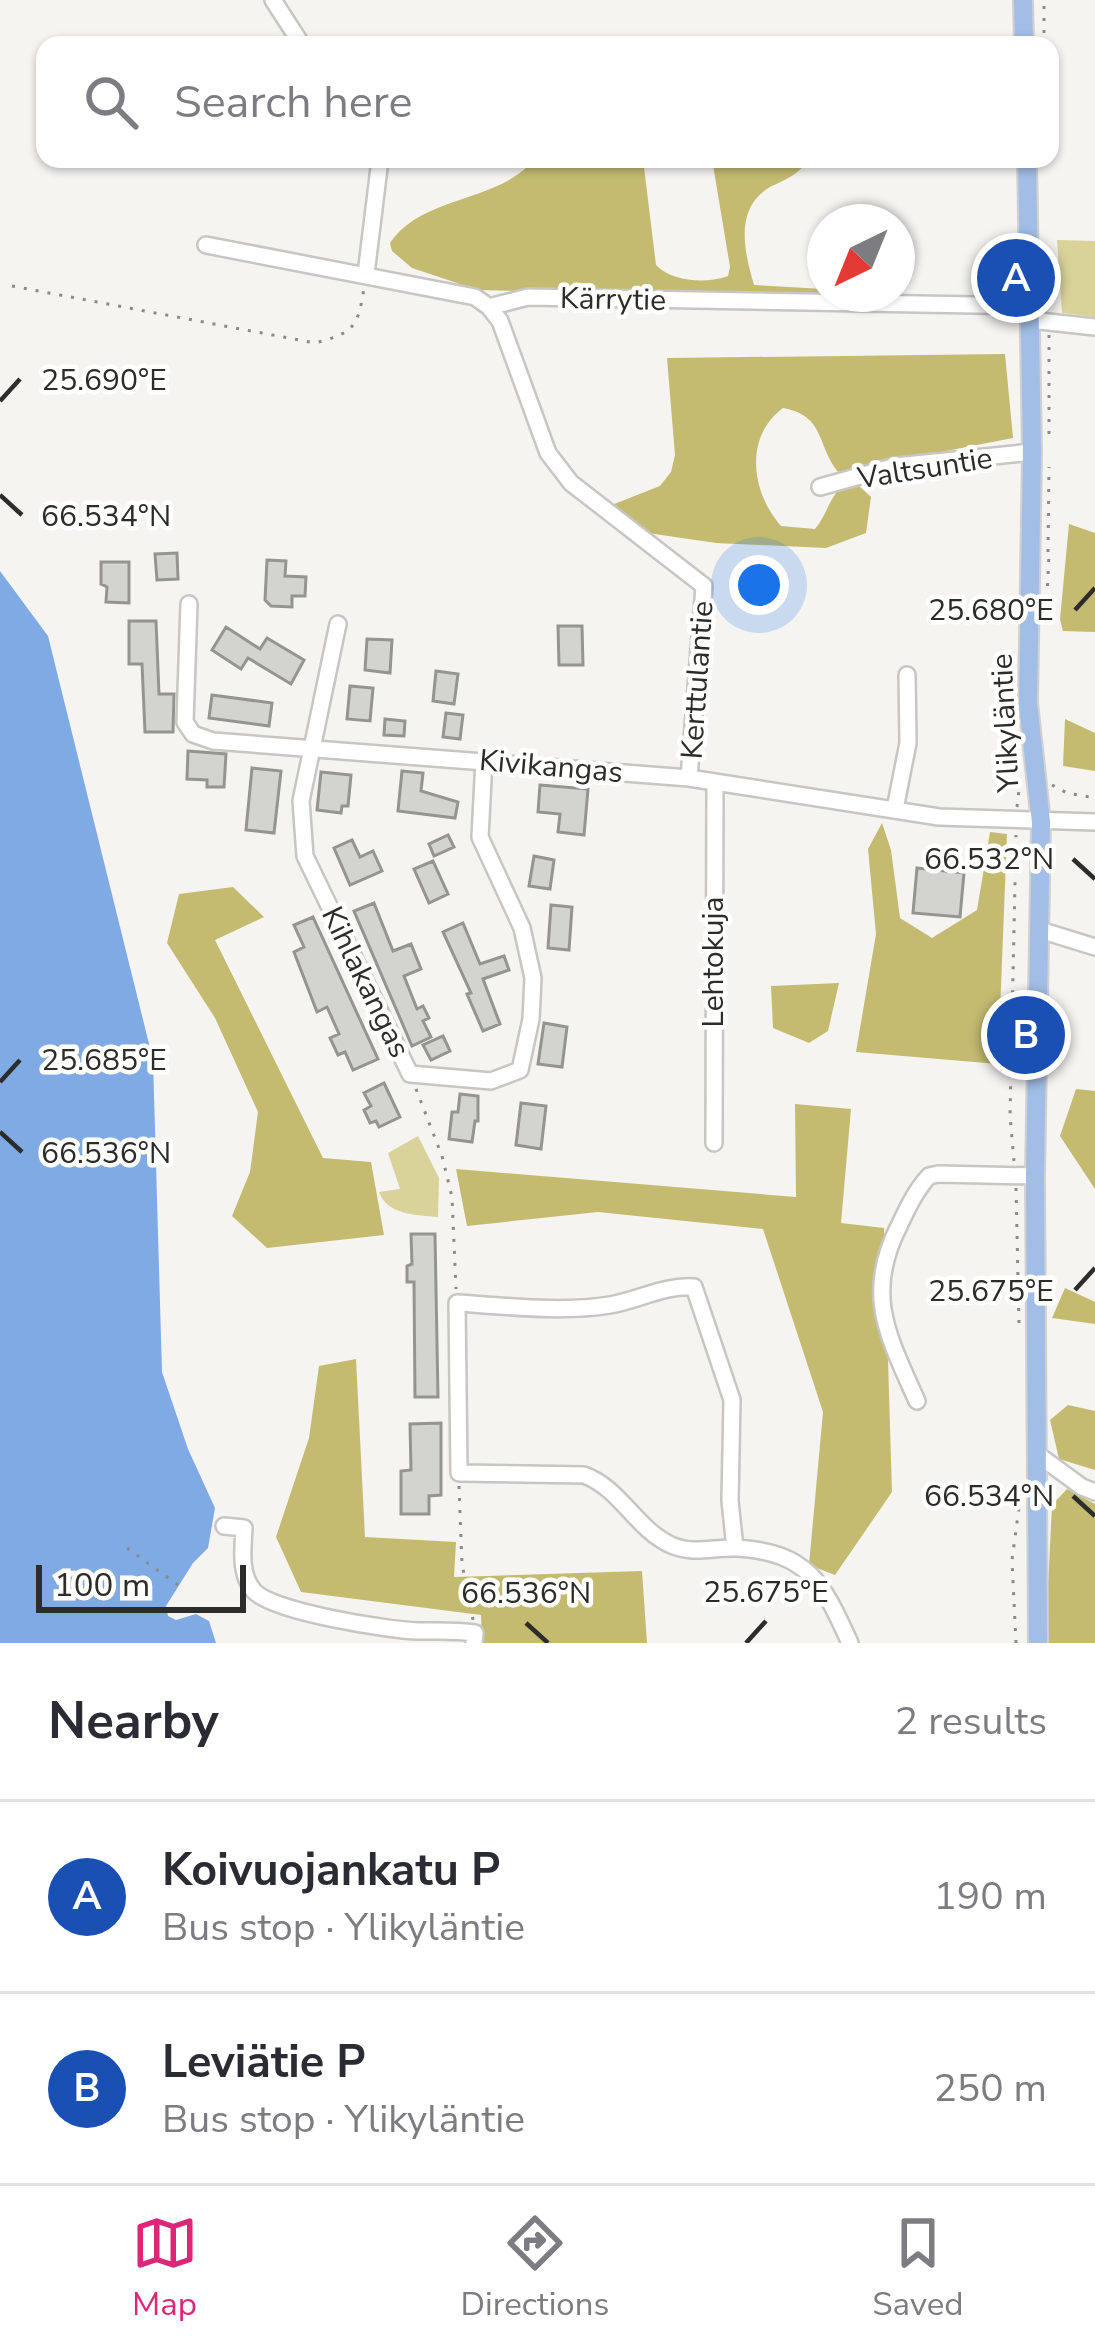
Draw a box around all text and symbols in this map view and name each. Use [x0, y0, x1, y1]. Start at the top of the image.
search box [36, 36, 1059, 168]
icon: search [78, 69, 144, 135]
text: Search here [174, 72, 413, 133]
north arrow [807, 204, 915, 312]
pin: A [977, 233, 1055, 323]
street label: Kärrytie [560, 278, 666, 321]
text: 25.690°E [41, 360, 167, 401]
street label: Valtsuntie [854, 438, 995, 500]
text: 66.534°N [41, 496, 171, 537]
your location [729, 555, 789, 615]
text: 25.680°E [928, 590, 1054, 631]
street label: Kerttulantie [672, 600, 723, 761]
street label: Ylikyläntie [981, 653, 1030, 794]
street label: Kivikangas [478, 740, 624, 793]
text: 66.532°N [924, 839, 1054, 880]
street label: Lehtokuja [693, 897, 734, 1027]
street label: Kihlakangas [311, 900, 420, 1065]
pin: B [987, 990, 1065, 1080]
text: 25.685°E [41, 1040, 167, 1081]
text: 66.536°N [41, 1133, 171, 1174]
text: 25.675°E [928, 1271, 1054, 1312]
text: 66.534°N [924, 1476, 1054, 1517]
scale bar [36, 1559, 246, 1612]
text: 100 m [54, 1563, 150, 1608]
text: 25.675°E [703, 1572, 829, 1613]
text: 66.536°N [461, 1573, 591, 1614]
text: Nearby [48, 1686, 219, 1756]
text: 2 results [895, 1695, 1047, 1748]
text: Koivuojankatu P [162, 1840, 500, 1901]
text: A [72, 1870, 102, 1923]
text: 190 m [933, 1870, 1047, 1923]
text: Bus stop · Ylikyläntie [162, 1901, 525, 1954]
text: Leviätie P [162, 2032, 366, 2093]
text: B [74, 2062, 100, 2115]
text: 250 m [933, 2062, 1047, 2115]
text: Bus stop · Ylikyläntie [162, 2093, 525, 2146]
tab: Map [132, 2210, 198, 2327]
tab: Directions [461, 2210, 609, 2327]
tab: Saved [872, 2210, 963, 2327]

